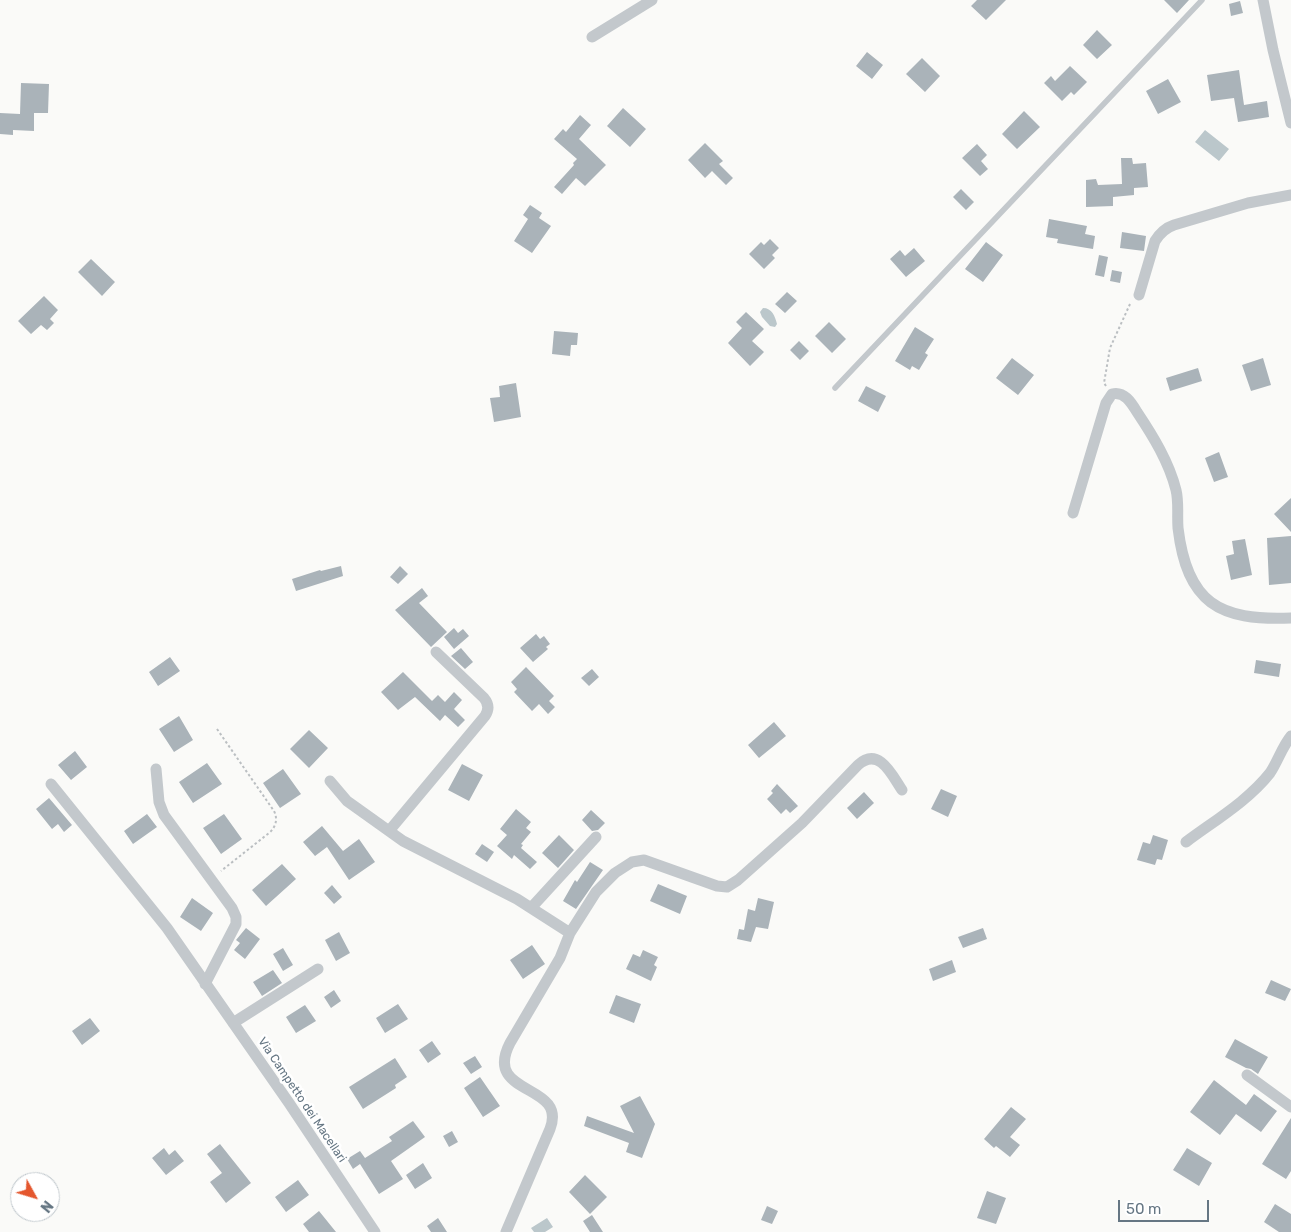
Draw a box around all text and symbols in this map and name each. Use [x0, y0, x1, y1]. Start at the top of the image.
street label: Via Campetto dei Macellari [255, 1035, 349, 1165]
north arrow [10, 1172, 60, 1222]
scale bar [1121, 1190, 1212, 1222]
text: N [36, 1197, 56, 1215]
text: 50 m [1126, 1200, 1161, 1218]

